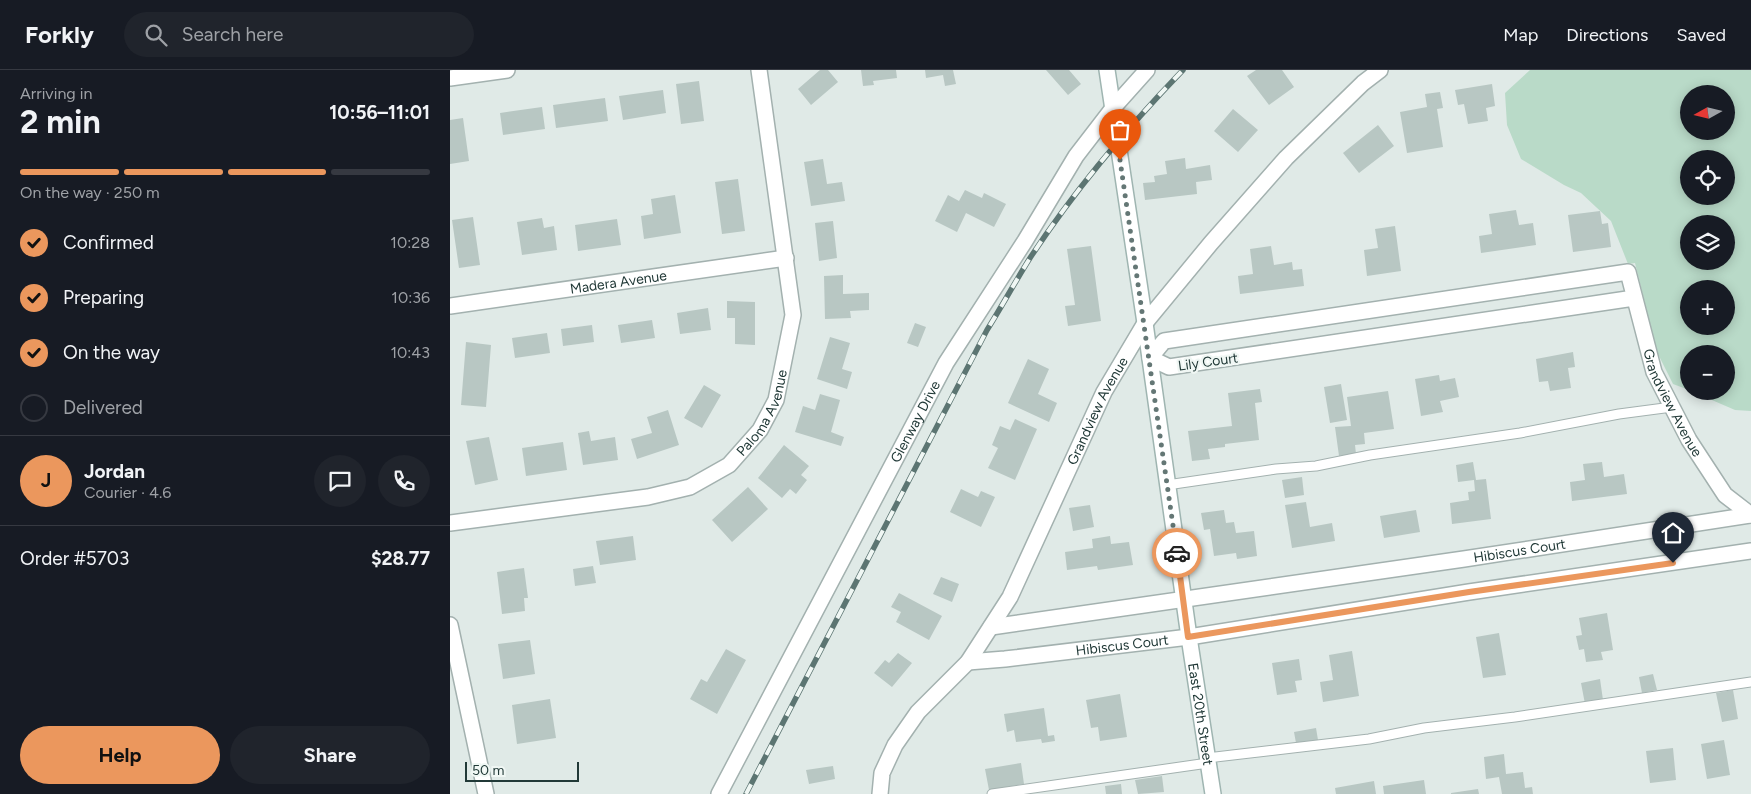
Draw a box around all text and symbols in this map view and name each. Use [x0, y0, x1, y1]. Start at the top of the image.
search box [124, 12, 474, 57]
text: Forkly [25, 20, 94, 49]
icon: search [142, 21, 170, 49]
text: Search here [182, 23, 283, 46]
text: Map [1503, 24, 1538, 46]
text: Directions [1566, 24, 1648, 46]
text: Saved [1676, 24, 1726, 46]
text: Arriving in [20, 84, 92, 103]
north arrow [1680, 85, 1735, 140]
map controls [1680, 85, 1735, 400]
text: 10:56–11:01 [329, 101, 430, 124]
text: 2 min [20, 103, 101, 141]
pin [1099, 109, 1141, 160]
icon: bag [1106, 116, 1134, 144]
button: locate [1680, 150, 1735, 205]
text: On the way · 250 m [20, 183, 160, 202]
button: layers [1680, 215, 1735, 270]
icon: check [20, 229, 48, 257]
text: Confirmed [63, 231, 154, 254]
text: 10:28 [390, 233, 430, 252]
street label: Madera Avenue [569, 267, 668, 297]
button: + [1680, 280, 1735, 335]
icon: check [20, 284, 48, 312]
text: Preparing [63, 286, 144, 309]
text: 10:36 [391, 288, 430, 307]
icon: check [20, 339, 48, 367]
text: On the way [63, 341, 160, 364]
text: 10:43 [390, 343, 430, 362]
button: − [1680, 345, 1735, 400]
street label: Grandview Avenue [1640, 347, 1706, 460]
street label: Lily Court [1177, 349, 1239, 375]
street label: Grandview Avenue [1063, 354, 1132, 467]
street label: Paloma Avenue [733, 368, 790, 459]
street label: Glenway Drive [887, 377, 944, 465]
text: Delivered [63, 396, 143, 419]
button: chat [314, 455, 366, 507]
button: phone [378, 455, 430, 507]
text: Jordan [84, 460, 145, 483]
text: J [41, 469, 51, 492]
text: Courier · 4.6 [84, 483, 171, 502]
pin [1652, 512, 1694, 563]
icon: home [1659, 519, 1687, 547]
courier [1152, 528, 1202, 578]
street label: Hibiscus Court [1472, 535, 1567, 566]
icon: car [1163, 539, 1191, 567]
text: Order #5703 [20, 547, 129, 570]
text: $28.77 [371, 547, 430, 570]
street label: Hibiscus Court [1075, 631, 1169, 659]
street label: East 20th Street [1185, 662, 1217, 767]
button: Help [20, 726, 220, 784]
button: Share [230, 726, 430, 784]
scale bar [465, 759, 579, 782]
text: 50 m [472, 762, 504, 779]

